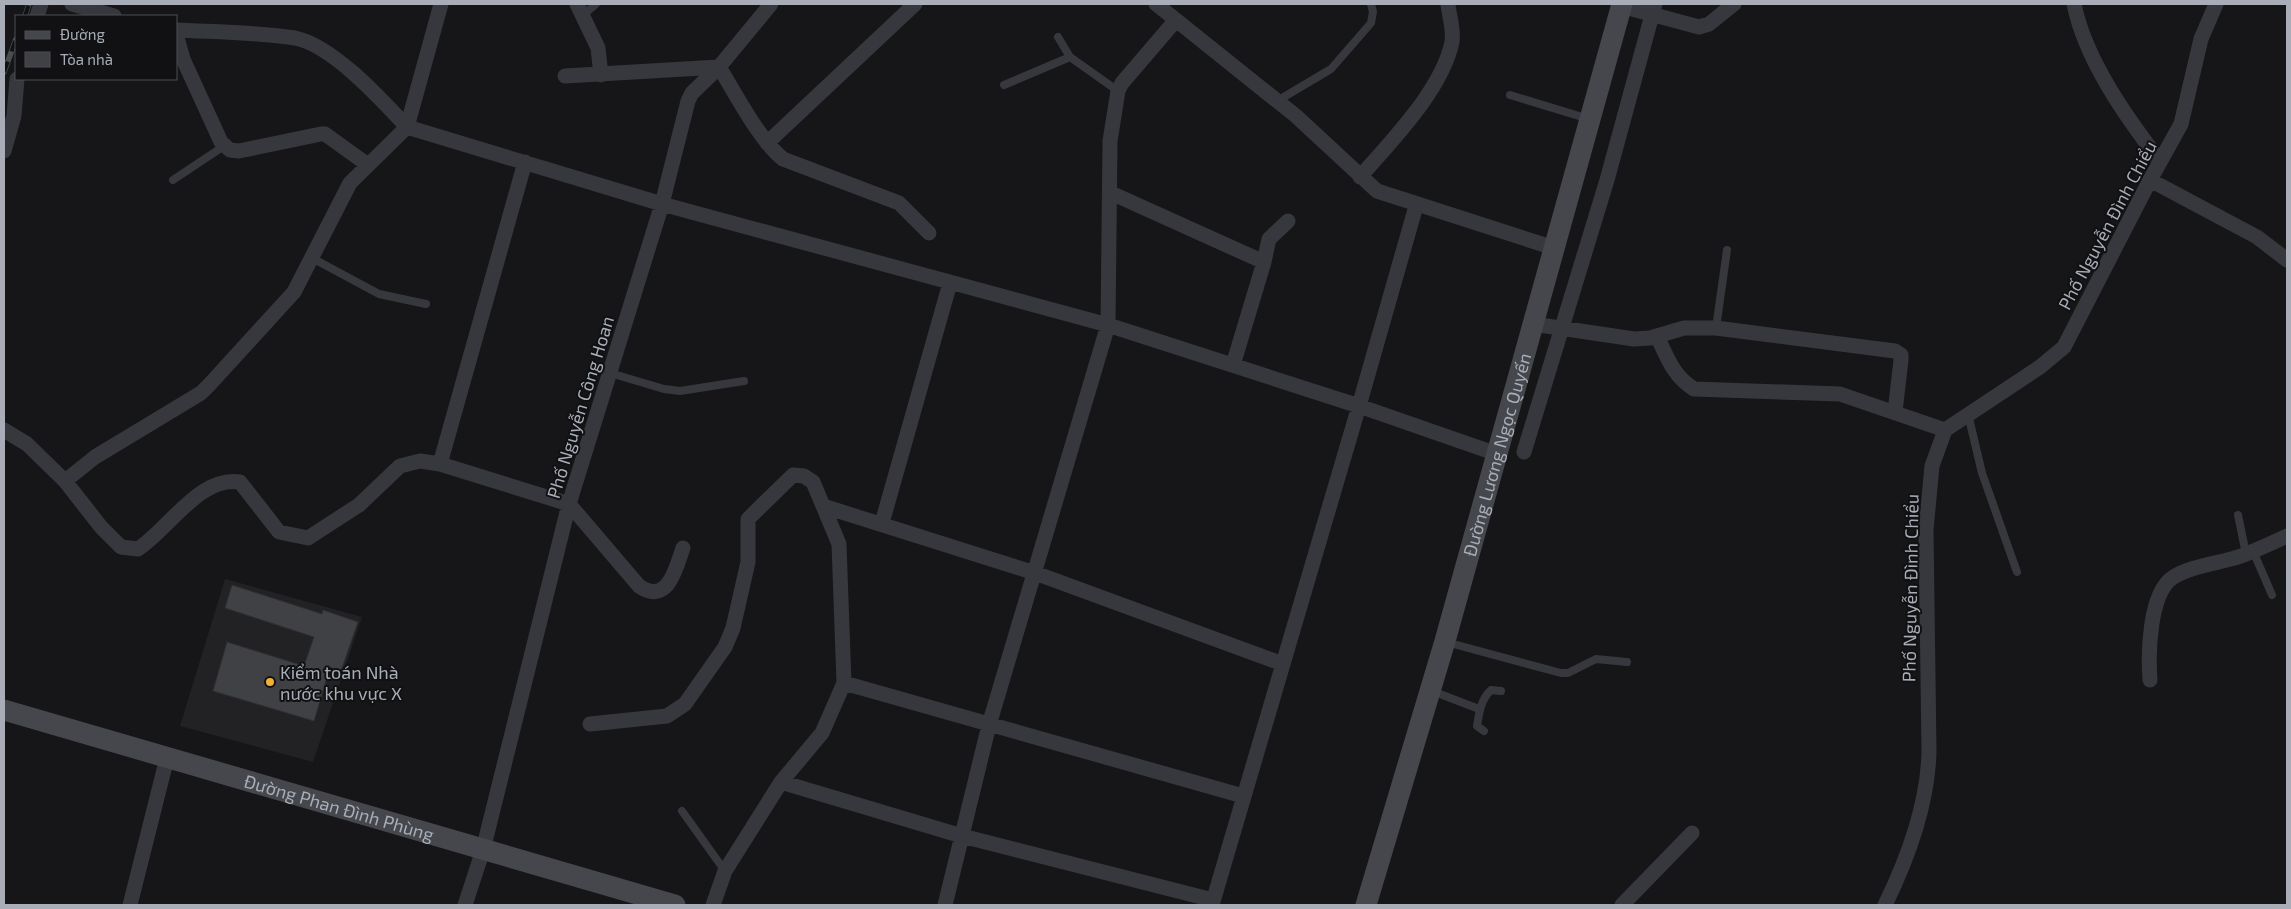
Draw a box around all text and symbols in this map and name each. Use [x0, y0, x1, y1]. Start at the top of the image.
legend [15, 15, 178, 80]
text: Đường [60, 25, 105, 43]
text: Tòa nhà [60, 50, 113, 68]
street label: Phố Nguyễn Đình Chiểu [2053, 137, 2161, 313]
street label: Phố Nguyễn Công Hoan [542, 313, 618, 501]
street label: Đường Lương Ngọc Quyến [1458, 350, 1536, 559]
street label: Phố Nguyễn Đình Chiểu [1897, 494, 1923, 682]
place label: Kiểm toán Nhà nước khu vực X [280, 661, 402, 704]
marker: Kiểm toán Nhà nước khu vực X [264, 676, 276, 688]
street label: Đường Phan Đình Phùng [242, 769, 437, 845]

